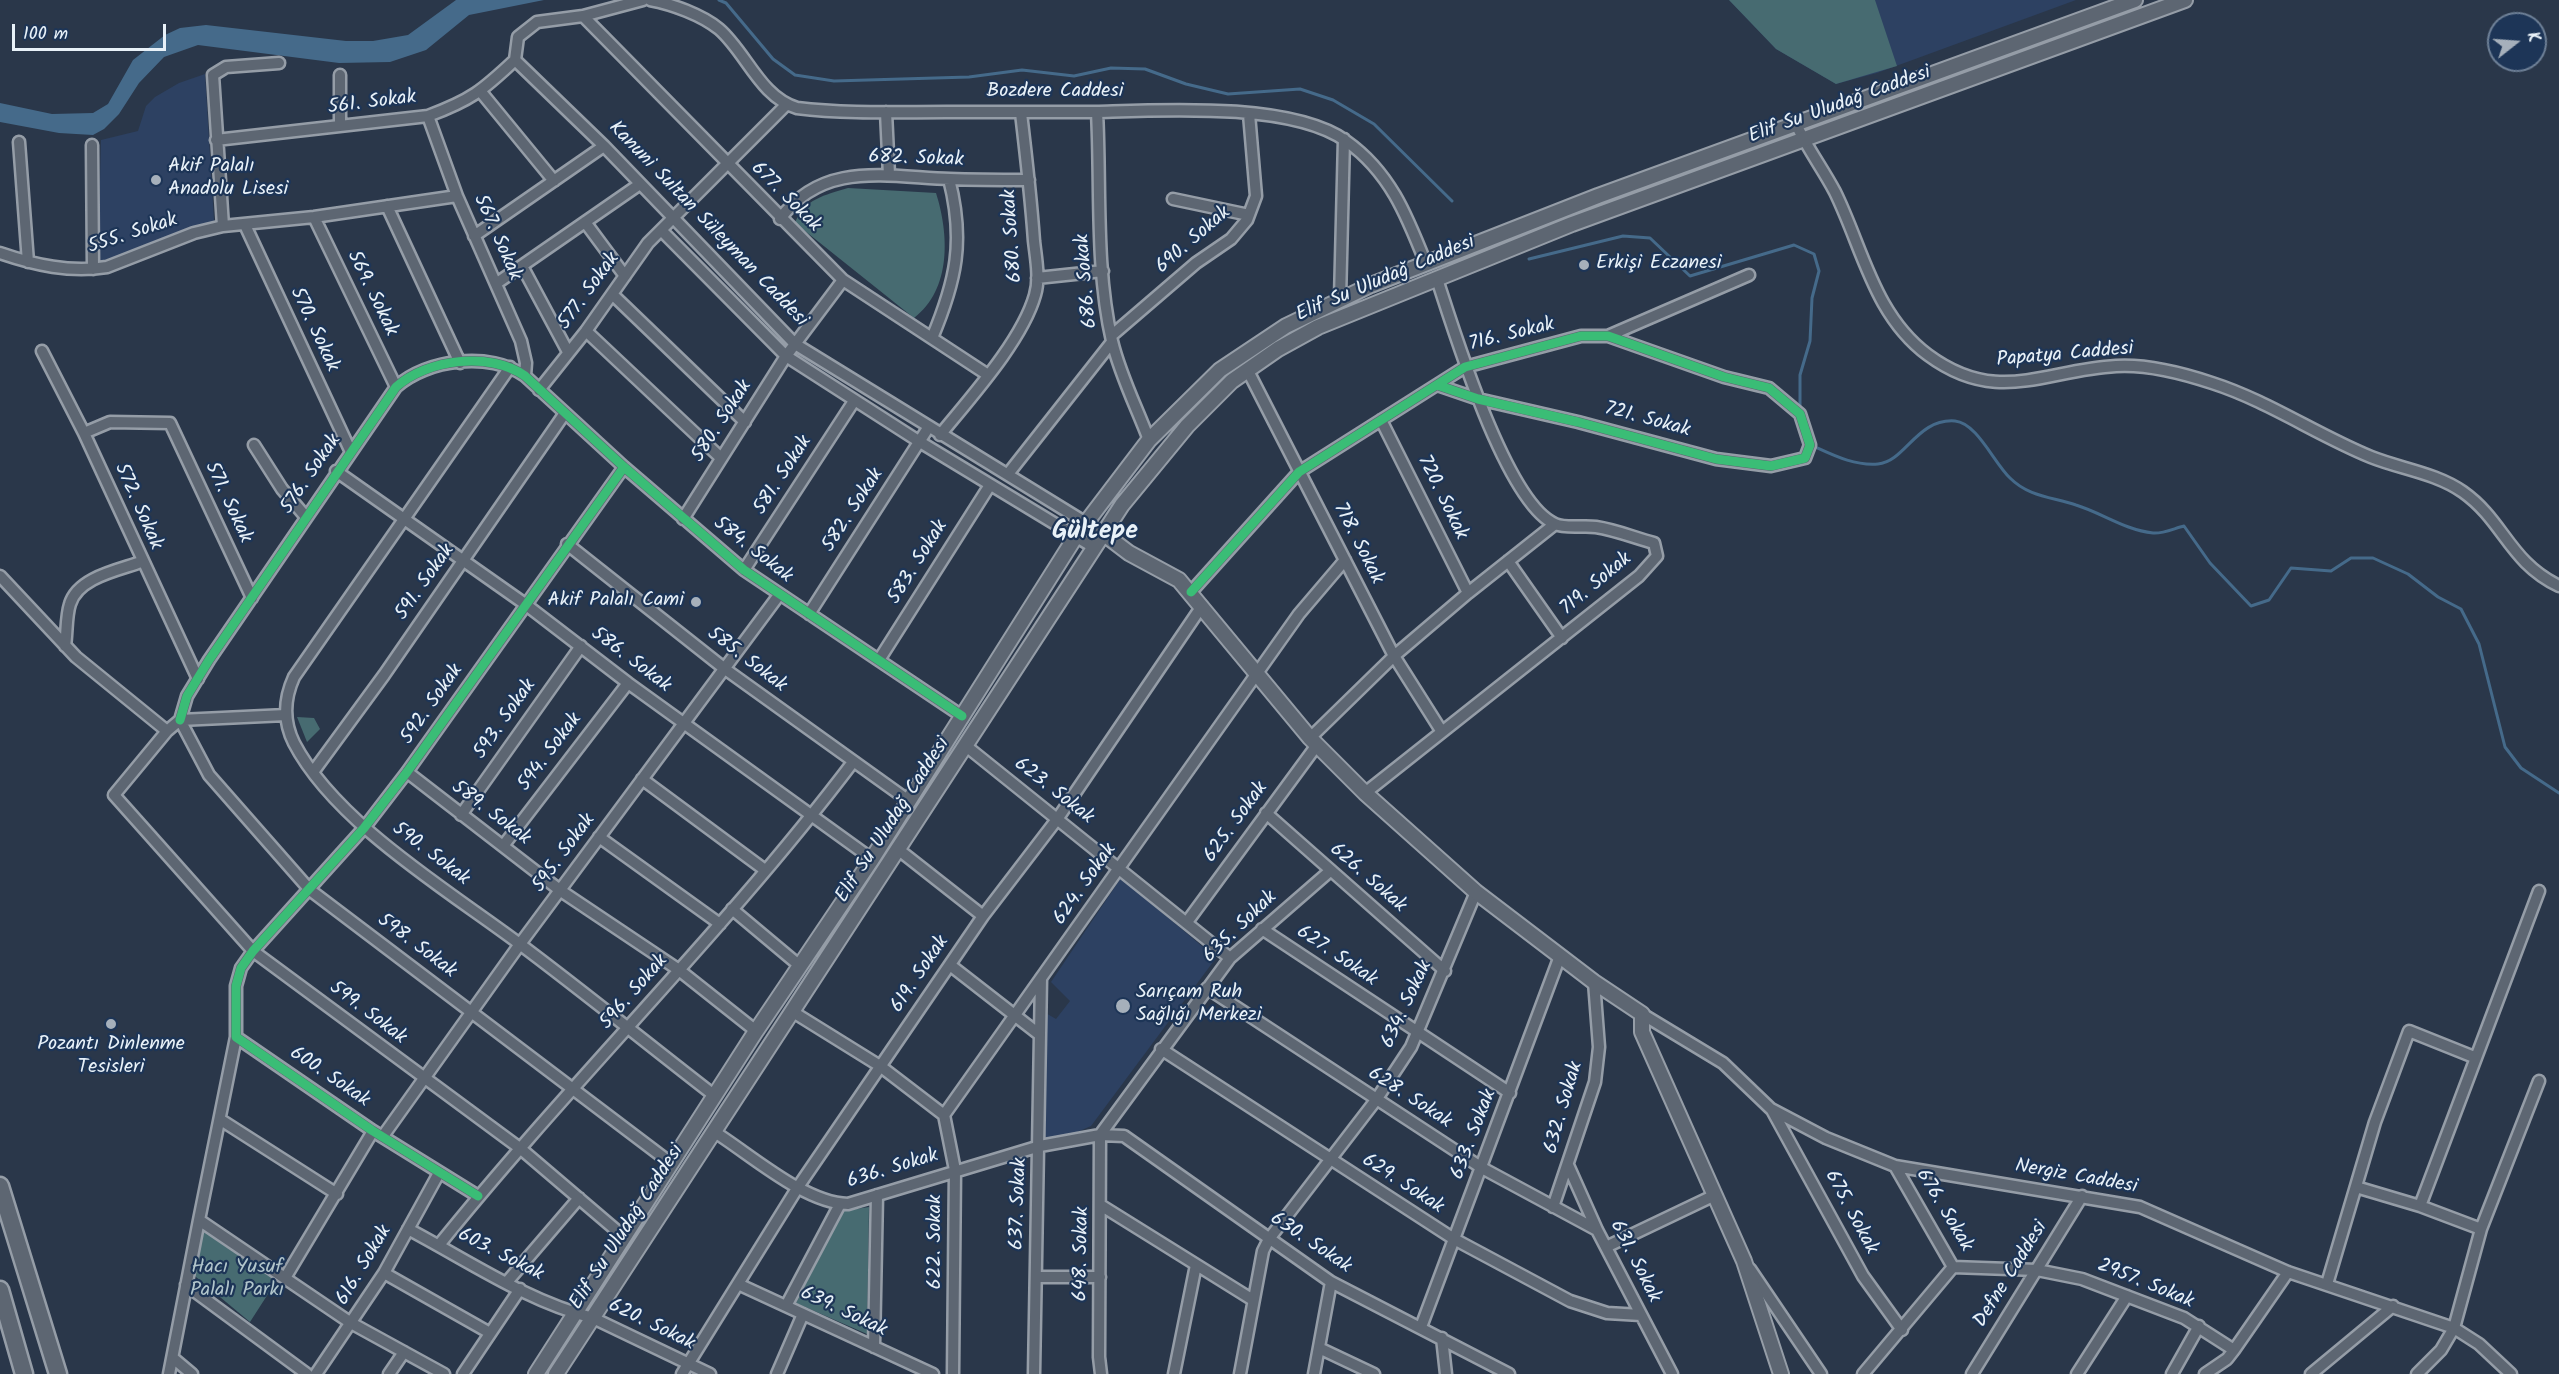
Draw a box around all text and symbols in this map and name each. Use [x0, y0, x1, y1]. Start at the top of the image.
scale bar [15, 12, 170, 50]
north arrow [2487, 12, 2547, 72]
text: 100 m [23, 20, 68, 49]
text: K [2519, 29, 2546, 45]
street label: Elif Su Uludağ Caddesi [1746, 62, 1934, 150]
street label: Bozdere Caddesi [987, 81, 1123, 105]
street label: 561. Sokak [327, 87, 417, 121]
street label: Kanuni Sultan Süleyman Caddesi [602, 117, 812, 333]
street label: 682. Sokak [868, 146, 964, 174]
place label: Akif Palalı Anadolu Lisesi [168, 156, 288, 203]
street label: 677. Sokak [745, 158, 825, 238]
marker: Akif Palalı Anadolu Lisesi [149, 173, 163, 187]
street label: 680. Sokak [999, 188, 1029, 284]
street label: 567. Sokak [466, 191, 526, 285]
street label: 690. Sokak [1152, 202, 1236, 280]
street label: 555. Sokak [85, 209, 181, 261]
street label: Elif Su Uludağ Caddesi [1293, 231, 1479, 329]
street label: 686. Sokak [1072, 233, 1104, 329]
street label: 569. Sokak [340, 247, 402, 341]
street label: 577. Sokak [554, 249, 626, 335]
place label: Erkişi Eczanesi [1596, 253, 1721, 277]
marker: Erkişi Eczanesi [1577, 258, 1591, 272]
street label: 570. Sokak [283, 284, 343, 376]
street label: 716. Sokak [1467, 314, 1557, 358]
street label: Papatya Caddesi [1996, 338, 2134, 374]
street label: 580. Sokak [688, 376, 758, 468]
street label: 721. Sokak [1602, 398, 1692, 444]
street label: 576. Sokak [276, 430, 348, 520]
street label: 581. Sokak [750, 432, 818, 520]
street label: 720. Sokak [1410, 452, 1472, 544]
street label: 571. Sokak [198, 459, 256, 547]
street label: 572. Sokak [107, 460, 167, 554]
street label: 582. Sokak [818, 465, 890, 557]
street label: 718. Sokak [1326, 499, 1388, 589]
street label: 584. Sokak [707, 512, 797, 590]
street label: 583. Sokak [884, 516, 954, 610]
district label: Gültepe [1052, 518, 1138, 550]
street label: 591. Sokak [391, 540, 461, 626]
street label: 719. Sokak [1556, 548, 1638, 622]
place label: Akif Palalı Cami [547, 590, 684, 614]
marker: Akif Palalı Cami [689, 595, 703, 609]
street label: 586. Sokak [585, 623, 675, 699]
street label: 585. Sokak [701, 623, 791, 699]
street label: 592. Sokak [397, 660, 469, 750]
street label: 593. Sokak [470, 675, 542, 765]
street label: 594. Sokak [514, 709, 588, 797]
street label: Elif Su Uludağ Caddesi [832, 734, 956, 908]
street label: 623. Sokak [1008, 753, 1098, 831]
street label: 589. Sokak [446, 776, 534, 852]
street label: 625. Sokak [1200, 778, 1274, 868]
street label: 595. Sokak [528, 810, 602, 898]
street label: 590. Sokak [386, 818, 474, 892]
street label: 624. Sokak [1049, 839, 1123, 931]
street label: 626. Sokak [1323, 839, 1411, 919]
street label: 635. Sokak [1199, 887, 1283, 969]
street label: 598. Sokak [372, 909, 460, 985]
street label: 627. Sokak [1291, 921, 1381, 993]
street label: 619. Sokak [887, 932, 955, 1018]
street label: 596. Sokak [596, 950, 674, 1036]
street label: 634. Sokak [1377, 957, 1439, 1053]
street label: 599. Sokak [324, 977, 410, 1051]
place label: Sarıçam Ruh Sağlığı Merkezi [1136, 982, 1261, 1029]
marker: Sarıçam Ruh Sağlığı Merkezi [1114, 997, 1132, 1015]
marker: Pozantı Dinlenme Tesisleri [104, 1017, 118, 1031]
place label: Pozantı Dinlenme Tesisleri [37, 1034, 185, 1081]
street label: 600. Sokak [284, 1042, 374, 1114]
street label: 632. Sokak [1540, 1059, 1590, 1157]
street label: 628. Sokak [1362, 1063, 1456, 1135]
street label: 633. Sokak [1447, 1087, 1503, 1183]
street label: Elif Su Uludağ Caddesi [566, 1141, 690, 1315]
street label: 636. Sokak [844, 1145, 942, 1195]
street label: 629. Sokak [1356, 1150, 1448, 1220]
street label: Nergiz Caddesi [2013, 1155, 2139, 1201]
street label: 637. Sokak [1006, 1157, 1034, 1251]
street label: 676. Sokak [1909, 1165, 1977, 1257]
street label: 675. Sokak [1818, 1167, 1882, 1259]
street label: 622. Sokak [925, 1195, 949, 1289]
street label: 648. Sokak [1070, 1206, 1096, 1302]
street label: 630. Sokak [1265, 1208, 1355, 1280]
street label: 631. Sokak [1603, 1217, 1665, 1307]
street label: Defne Caddesi [1970, 1217, 2054, 1333]
street label: 616. Sokak [332, 1222, 398, 1310]
street label: 603. Sokak [453, 1224, 547, 1288]
street label: 2957. Sokak [2093, 1255, 2197, 1315]
park label: Hacı Yusuf Palalı Parkı [190, 1257, 284, 1304]
street label: 639. Sokak [796, 1282, 890, 1344]
street label: 620. Sokak [604, 1295, 698, 1357]

